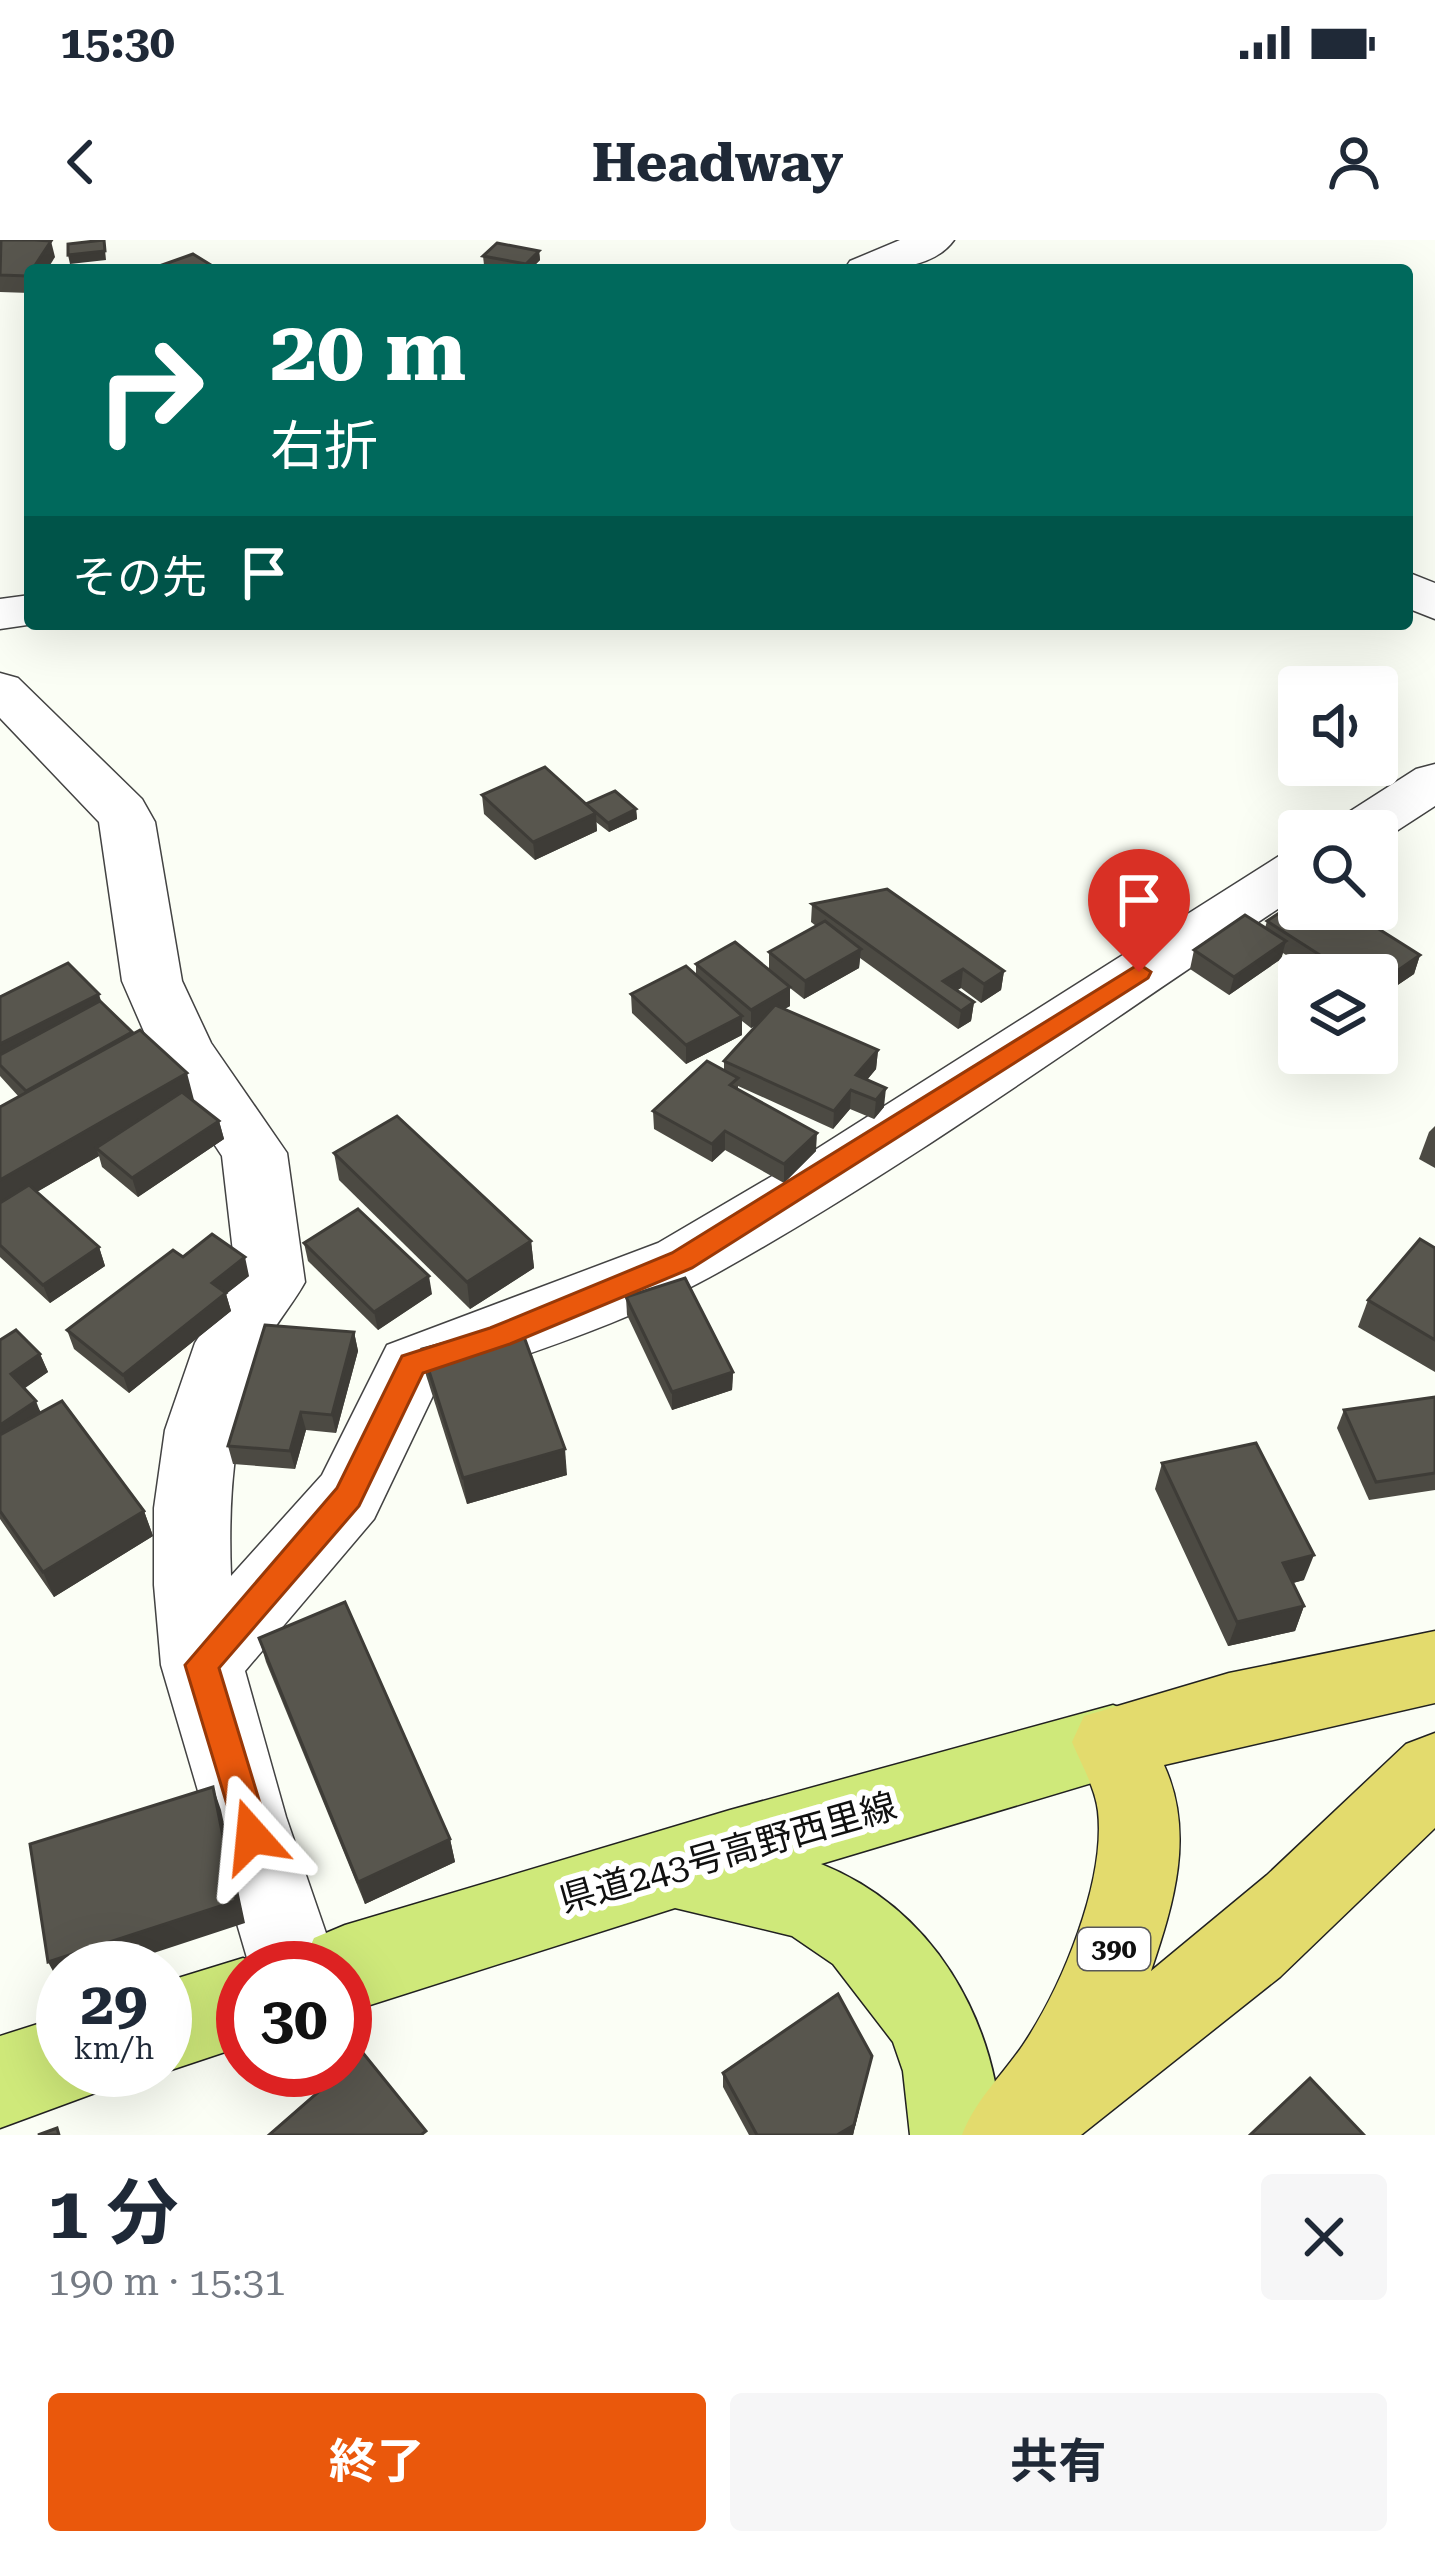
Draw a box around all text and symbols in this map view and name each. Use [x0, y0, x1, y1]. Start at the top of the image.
text: 15:30 [60, 16, 175, 69]
icon: back [48, 129, 114, 195]
icon: person [1321, 129, 1387, 195]
text: Headway [592, 131, 843, 194]
text: 20 m [270, 302, 466, 400]
icon: right [72, 312, 228, 468]
text: 右折 [270, 415, 378, 478]
icon: arrive [231, 540, 297, 606]
text: その先 [72, 551, 207, 604]
map controls [1278, 666, 1398, 1074]
button: sound [1278, 666, 1398, 786]
button: search [1278, 810, 1398, 930]
pin [1088, 849, 1190, 972]
icon: arrive [1106, 867, 1172, 933]
button: layers [1278, 954, 1398, 1074]
position arrow [189, 1773, 315, 1899]
street label: 県道243号高野西里線 [555, 1785, 901, 1921]
road number: 390 [1078, 1928, 1150, 1970]
speed limit sign: 30 [216, 1941, 372, 2097]
text: 29 [80, 1968, 148, 2039]
text: km/h [74, 2031, 154, 2066]
text: 1 分 [48, 2171, 179, 2256]
button: close [1261, 2174, 1387, 2300]
text: 190 m · 15:31 [48, 2259, 286, 2305]
button: 終了 [48, 2393, 706, 2531]
button: 共有 [730, 2393, 1387, 2531]

